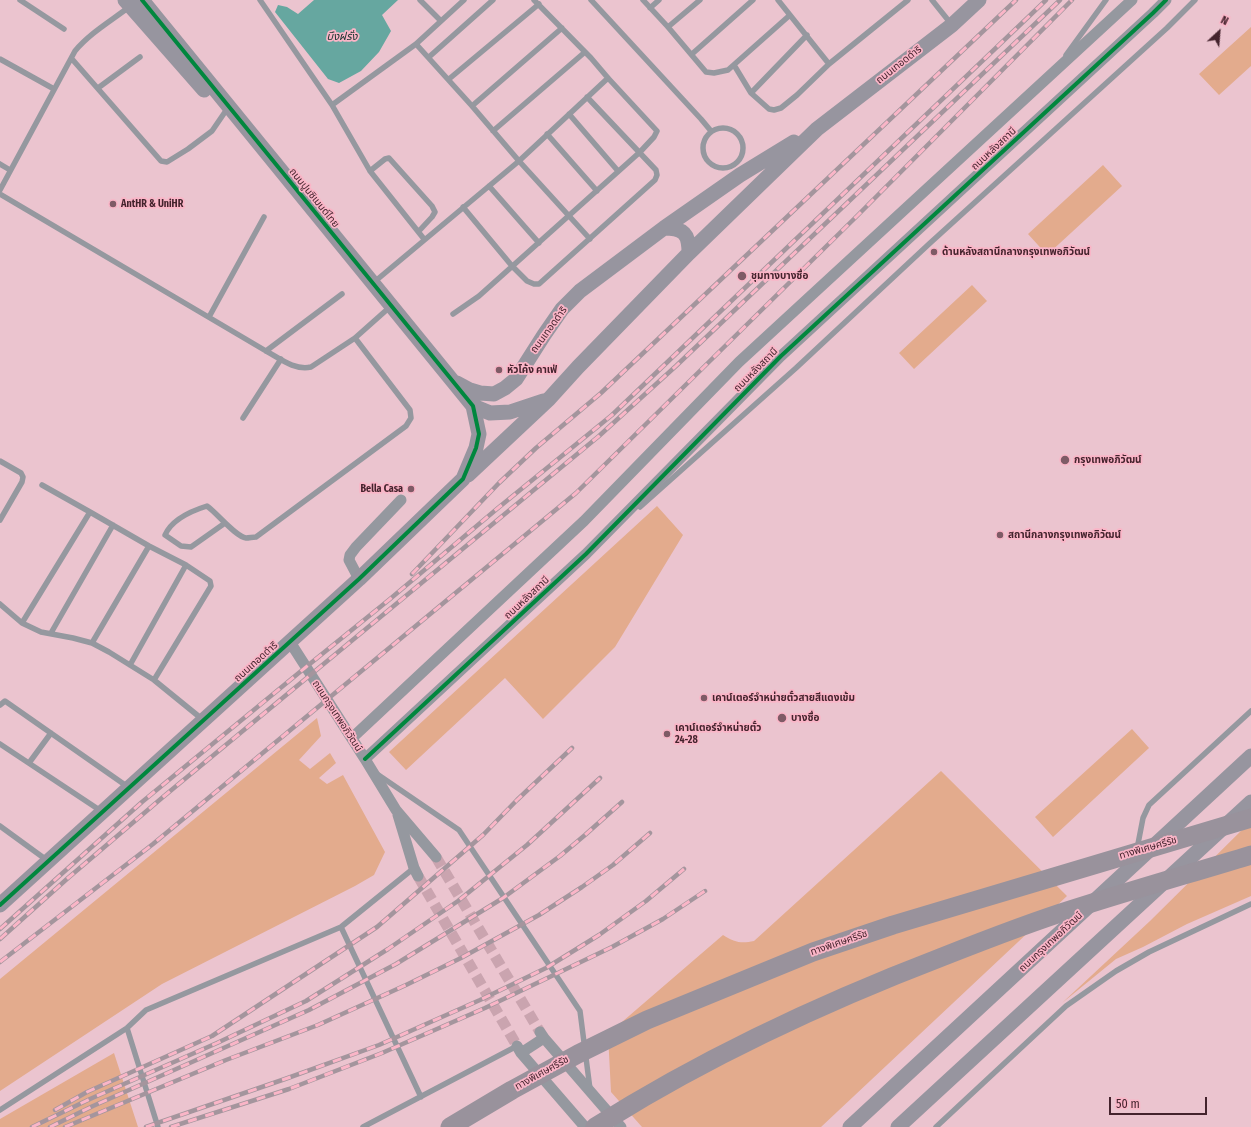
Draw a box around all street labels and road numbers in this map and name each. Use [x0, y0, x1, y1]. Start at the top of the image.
street label: ถนนเทอดดำริ [874, 44, 924, 86]
street label: ถนนหลังสถานี [969, 125, 1019, 173]
street label: ถนนปูนซิเมนต์ไทย [286, 166, 342, 230]
street label: ถนนเทอดดำริ [528, 305, 570, 355]
street label: ถนนหลังสถานี [732, 346, 780, 394]
street label: ถนนหลังสถานี [502, 574, 552, 622]
street label: ถนนเทอดดำริ [232, 639, 280, 685]
street label: ถนนกรุงเทพอภิวัฒน์ [310, 678, 364, 754]
street label: ทางพิเศษศรีรัช [1118, 834, 1178, 862]
street label: ถนนกรุงเทพอภิวัฒน์ [1017, 910, 1085, 974]
street label: ทางพิเศษศรีรัช [809, 928, 869, 958]
street label: ทางพิเศษศรีรัช [513, 1053, 571, 1093]

